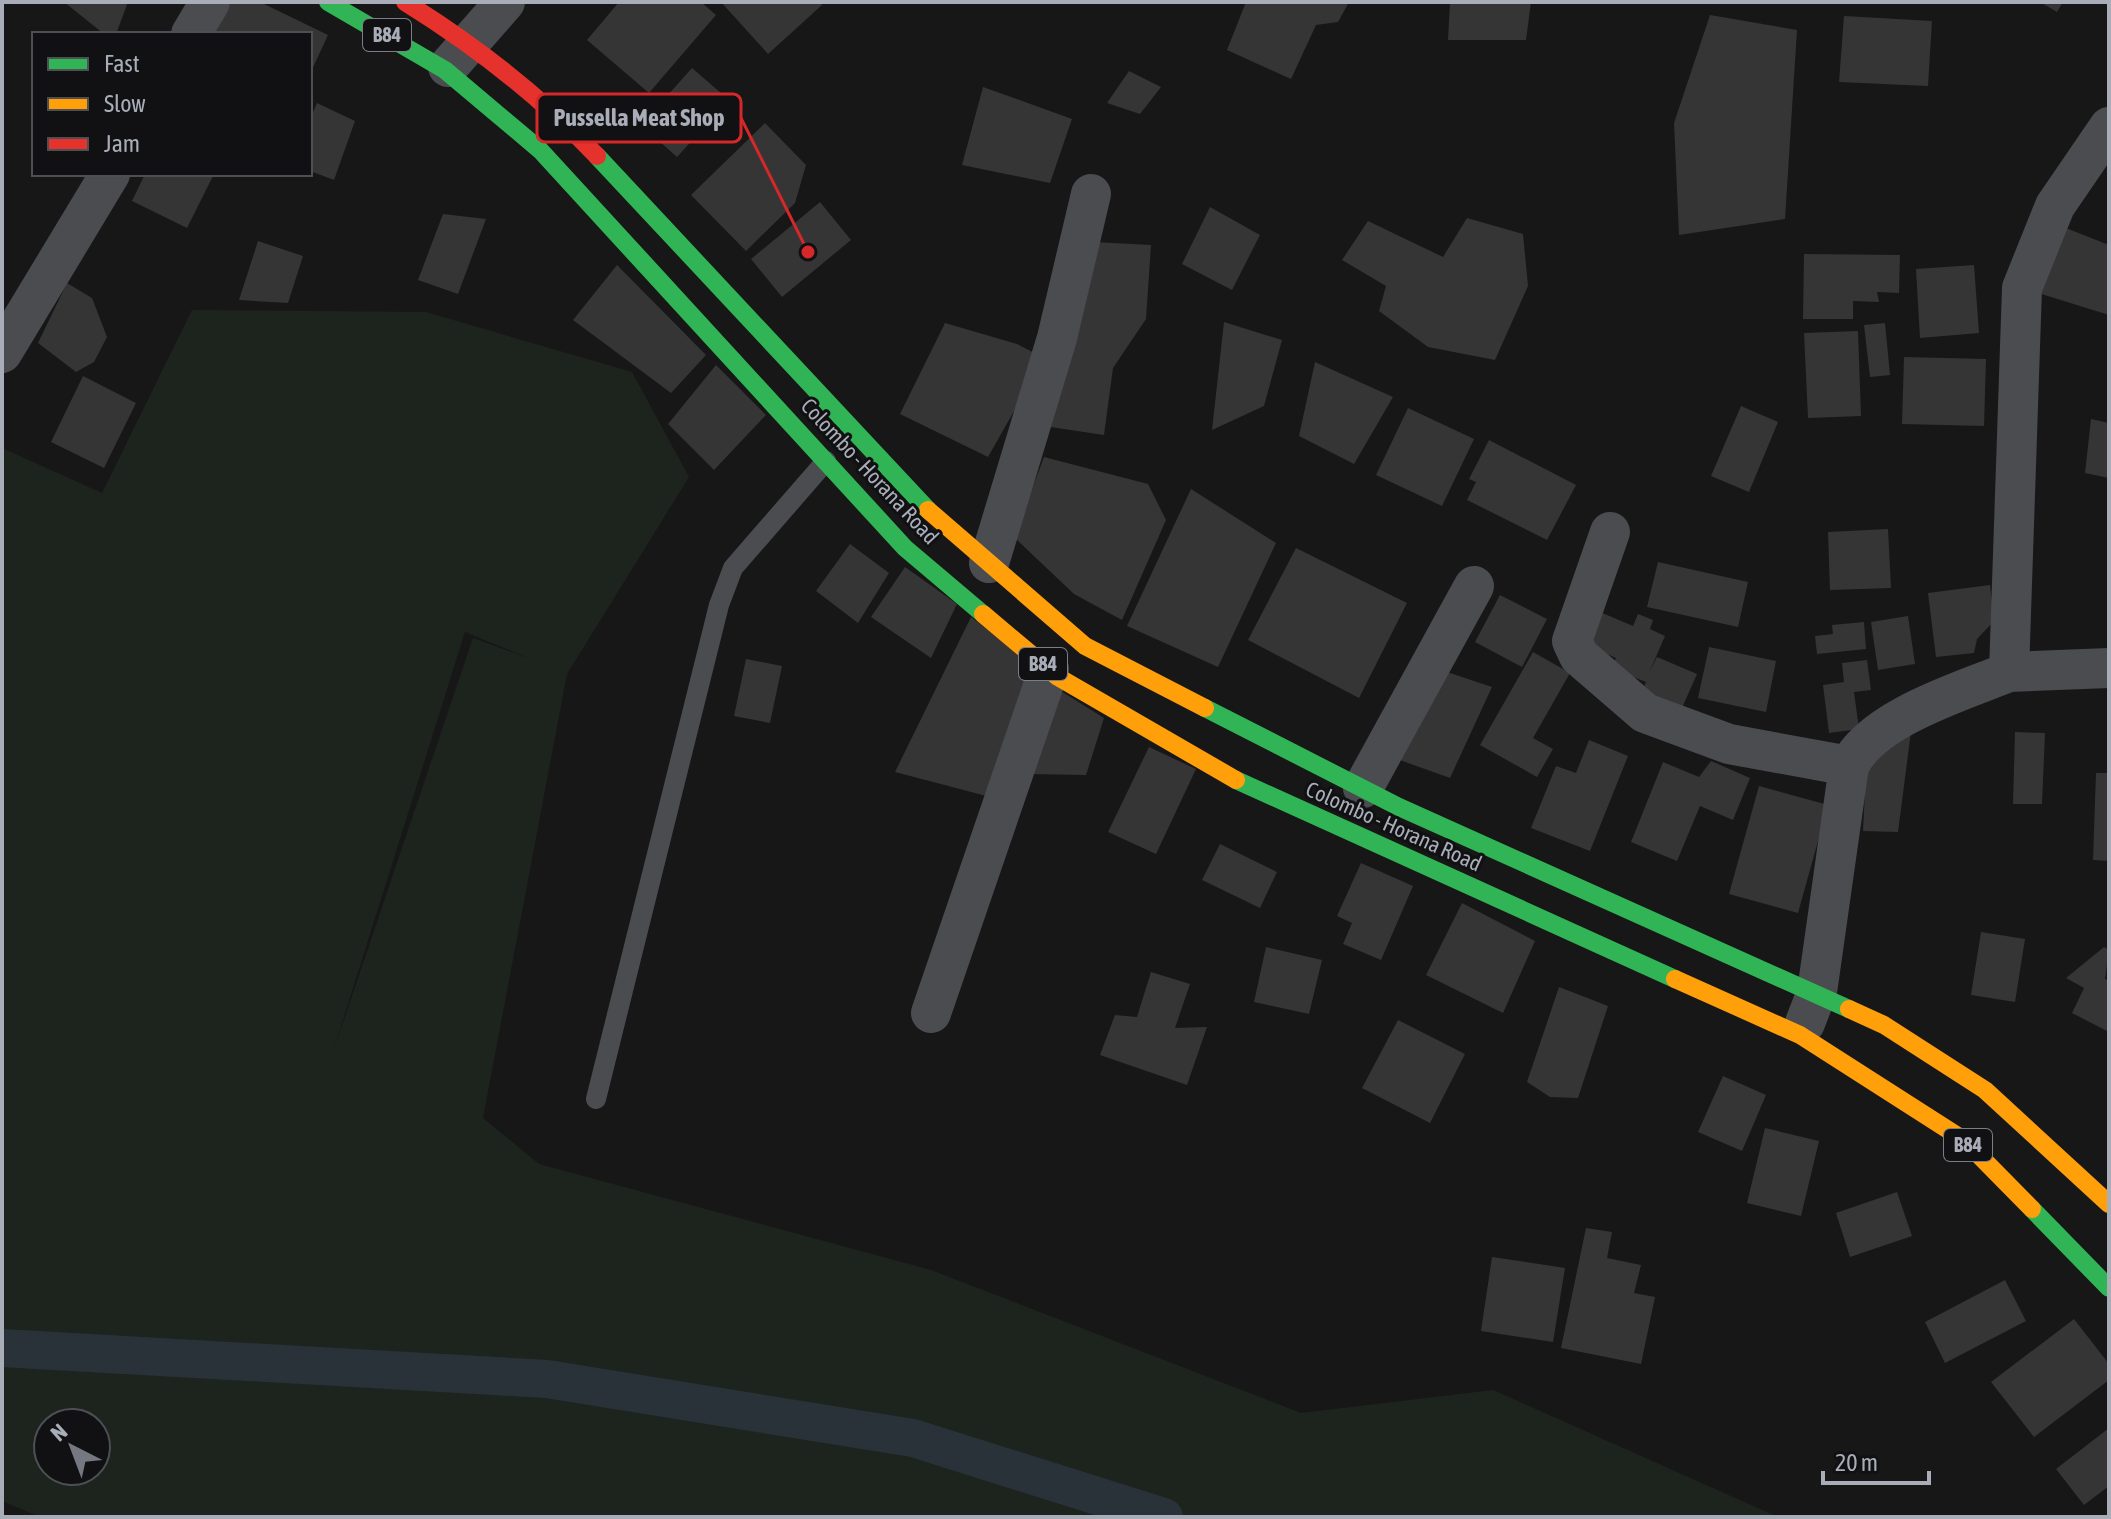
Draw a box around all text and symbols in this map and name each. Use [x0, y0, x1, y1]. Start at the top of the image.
road number: B84 [363, 19, 411, 51]
legend [32, 32, 312, 176]
text: Fast [104, 50, 140, 77]
text: Slow [104, 90, 146, 117]
callout: Pussella Meat Shop [537, 94, 741, 142]
text: Pussella Meat Shop [553, 104, 725, 131]
text: Jam [104, 130, 140, 157]
street label: Colombo - Horana Road [796, 393, 944, 549]
road number: B84 [1019, 648, 1067, 680]
street label: Colombo - Horana Road [1302, 776, 1486, 876]
road number: B84 [1944, 1129, 1992, 1161]
north arrow [32, 1407, 112, 1487]
text: N [45, 1418, 72, 1446]
scale bar [1823, 1435, 1929, 1485]
text: 20 m [1835, 1449, 1878, 1476]

